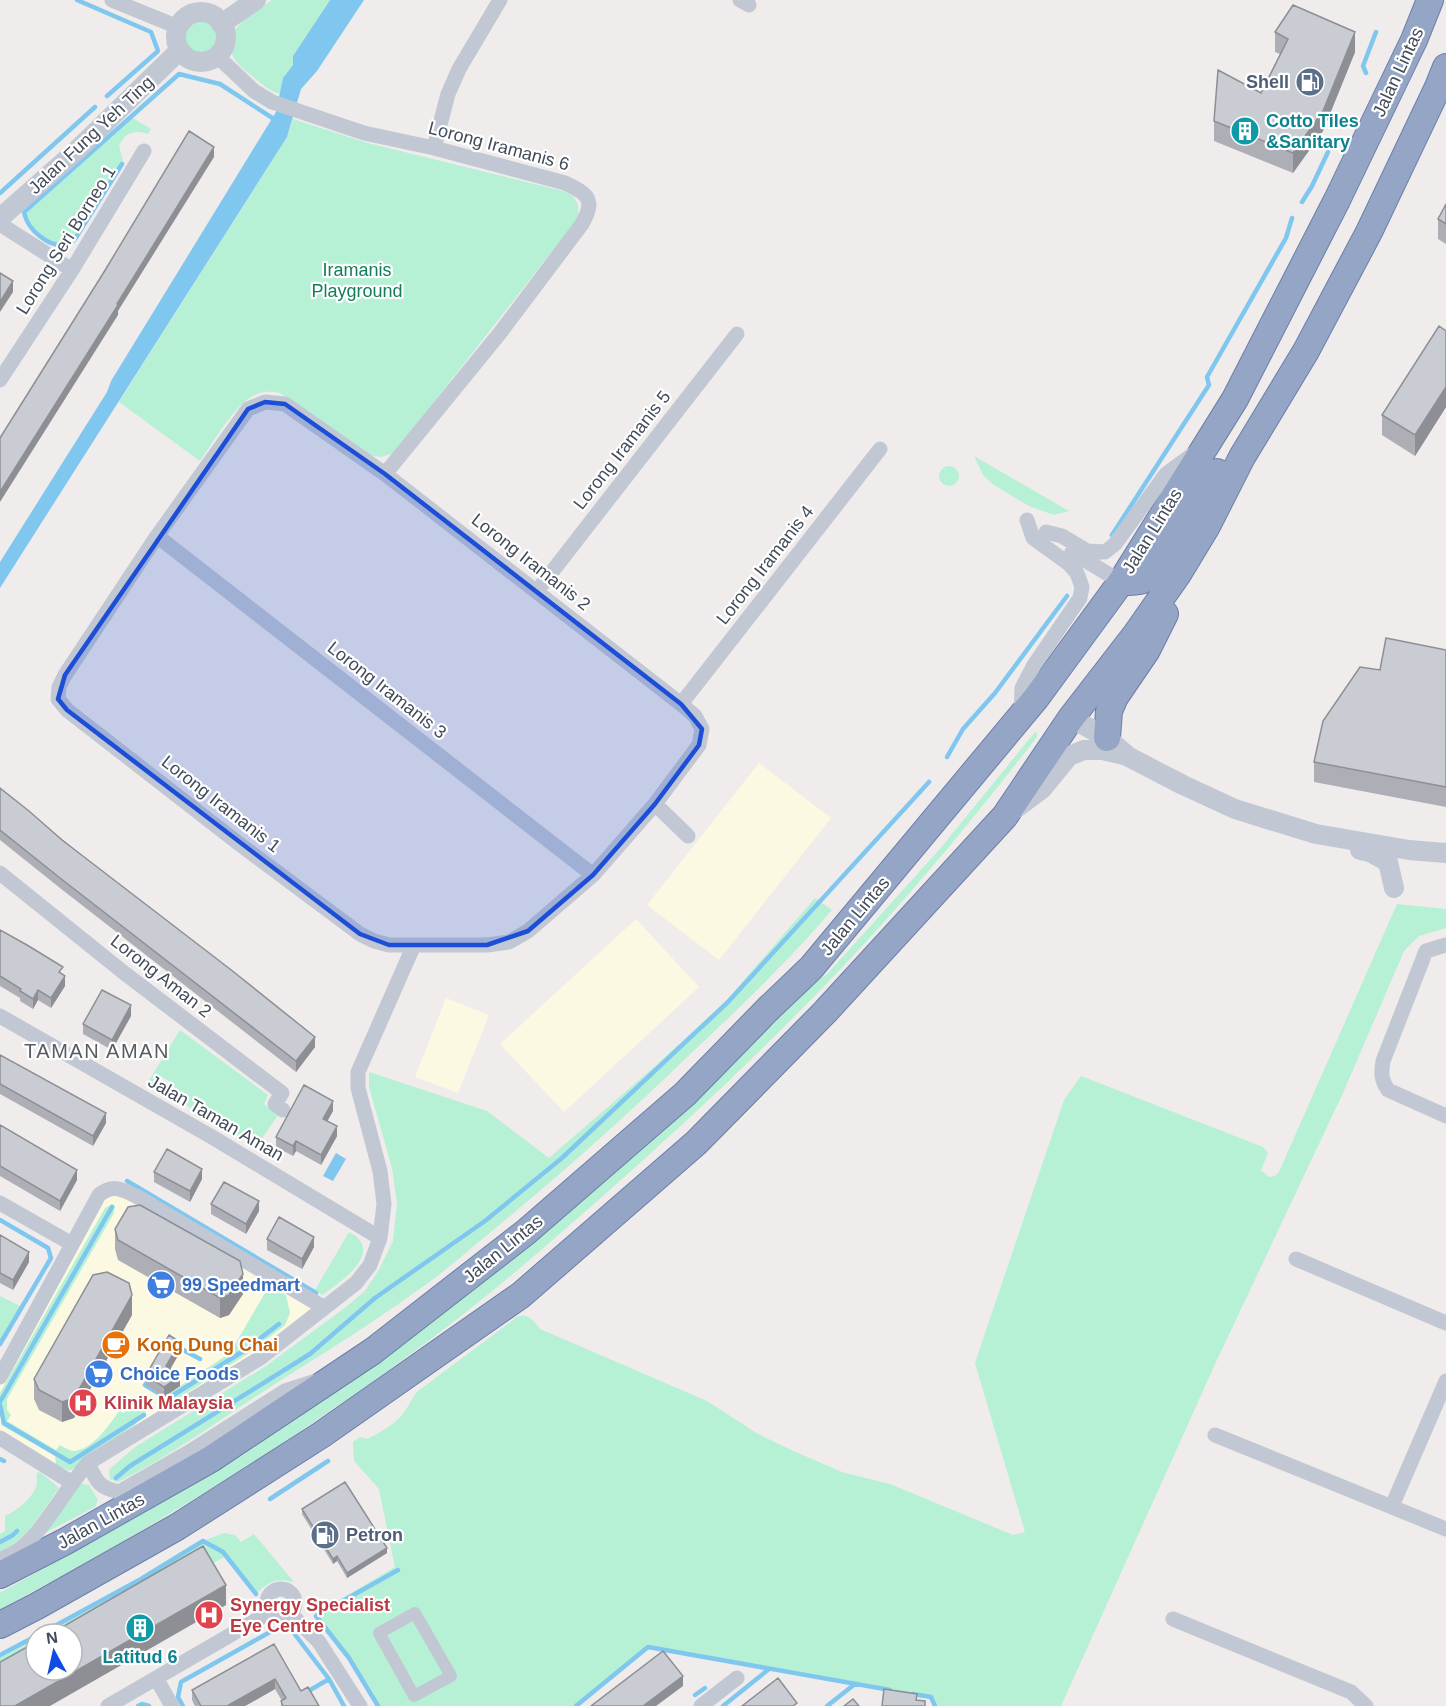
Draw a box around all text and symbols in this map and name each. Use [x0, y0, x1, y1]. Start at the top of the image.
street label: Jalan Lintas [1369, 24, 1427, 120]
fuel station icon: Shell [1294, 66, 1326, 98]
street label: Jalan Fung Yeh Ting [25, 72, 157, 198]
place label: Shell [1246, 72, 1289, 92]
place label: Cotto Tiles &Sanitary [1266, 111, 1359, 152]
building icon: Cotto Tiles &Sanitary [1229, 115, 1261, 147]
street label: Lorong Iramanis 6 [426, 118, 572, 174]
street label: Lorong Seri Borneo 1 [12, 162, 120, 318]
park label: Iramanis Playground [311, 260, 403, 301]
street label: Lorong Iramanis 5 [569, 387, 675, 513]
street label: Jalan Lintas [1118, 485, 1186, 577]
street label: Lorong Iramanis 4 [712, 502, 818, 628]
street label: Lorong Iramanis 2 [468, 509, 594, 615]
street label: Lorong Iramanis 3 [324, 637, 450, 743]
street label: Lorong Iramanis 1 [158, 751, 284, 857]
street label: Jalan Lintas [816, 873, 894, 959]
street label: Lorong Aman 2 [107, 931, 215, 1021]
district label: TAMAN AMAN [24, 1040, 170, 1062]
street label: Jalan Taman Aman [145, 1071, 287, 1165]
street label: Jalan Lintas [459, 1211, 547, 1287]
supermarket icon: 99 Speedmart [145, 1269, 177, 1301]
place label: 99 Speedmart [182, 1275, 300, 1295]
cafe icon: Kong Dung Chai [100, 1329, 132, 1361]
place label: Kong Dung Chai [137, 1335, 278, 1355]
supermarket icon: Choice Foods [83, 1358, 115, 1390]
place label: Choice Foods [120, 1364, 239, 1384]
hospital icon: Klinik Malaysia [67, 1387, 99, 1419]
place label: Klinik Malaysia [104, 1393, 234, 1413]
street label: Jalan Lintas [54, 1489, 148, 1553]
fuel station icon: Petron [309, 1519, 341, 1551]
place label: Petron [346, 1525, 403, 1545]
place label: Synergy Specialist Eye Centre [230, 1595, 390, 1636]
hospital icon: Synergy Specialist Eye Centre [193, 1599, 225, 1631]
building icon: Latitud 6 [124, 1612, 156, 1644]
north arrow [24, 1622, 84, 1682]
text: N [45, 1628, 59, 1647]
place label: Latitud 6 [103, 1647, 178, 1667]

